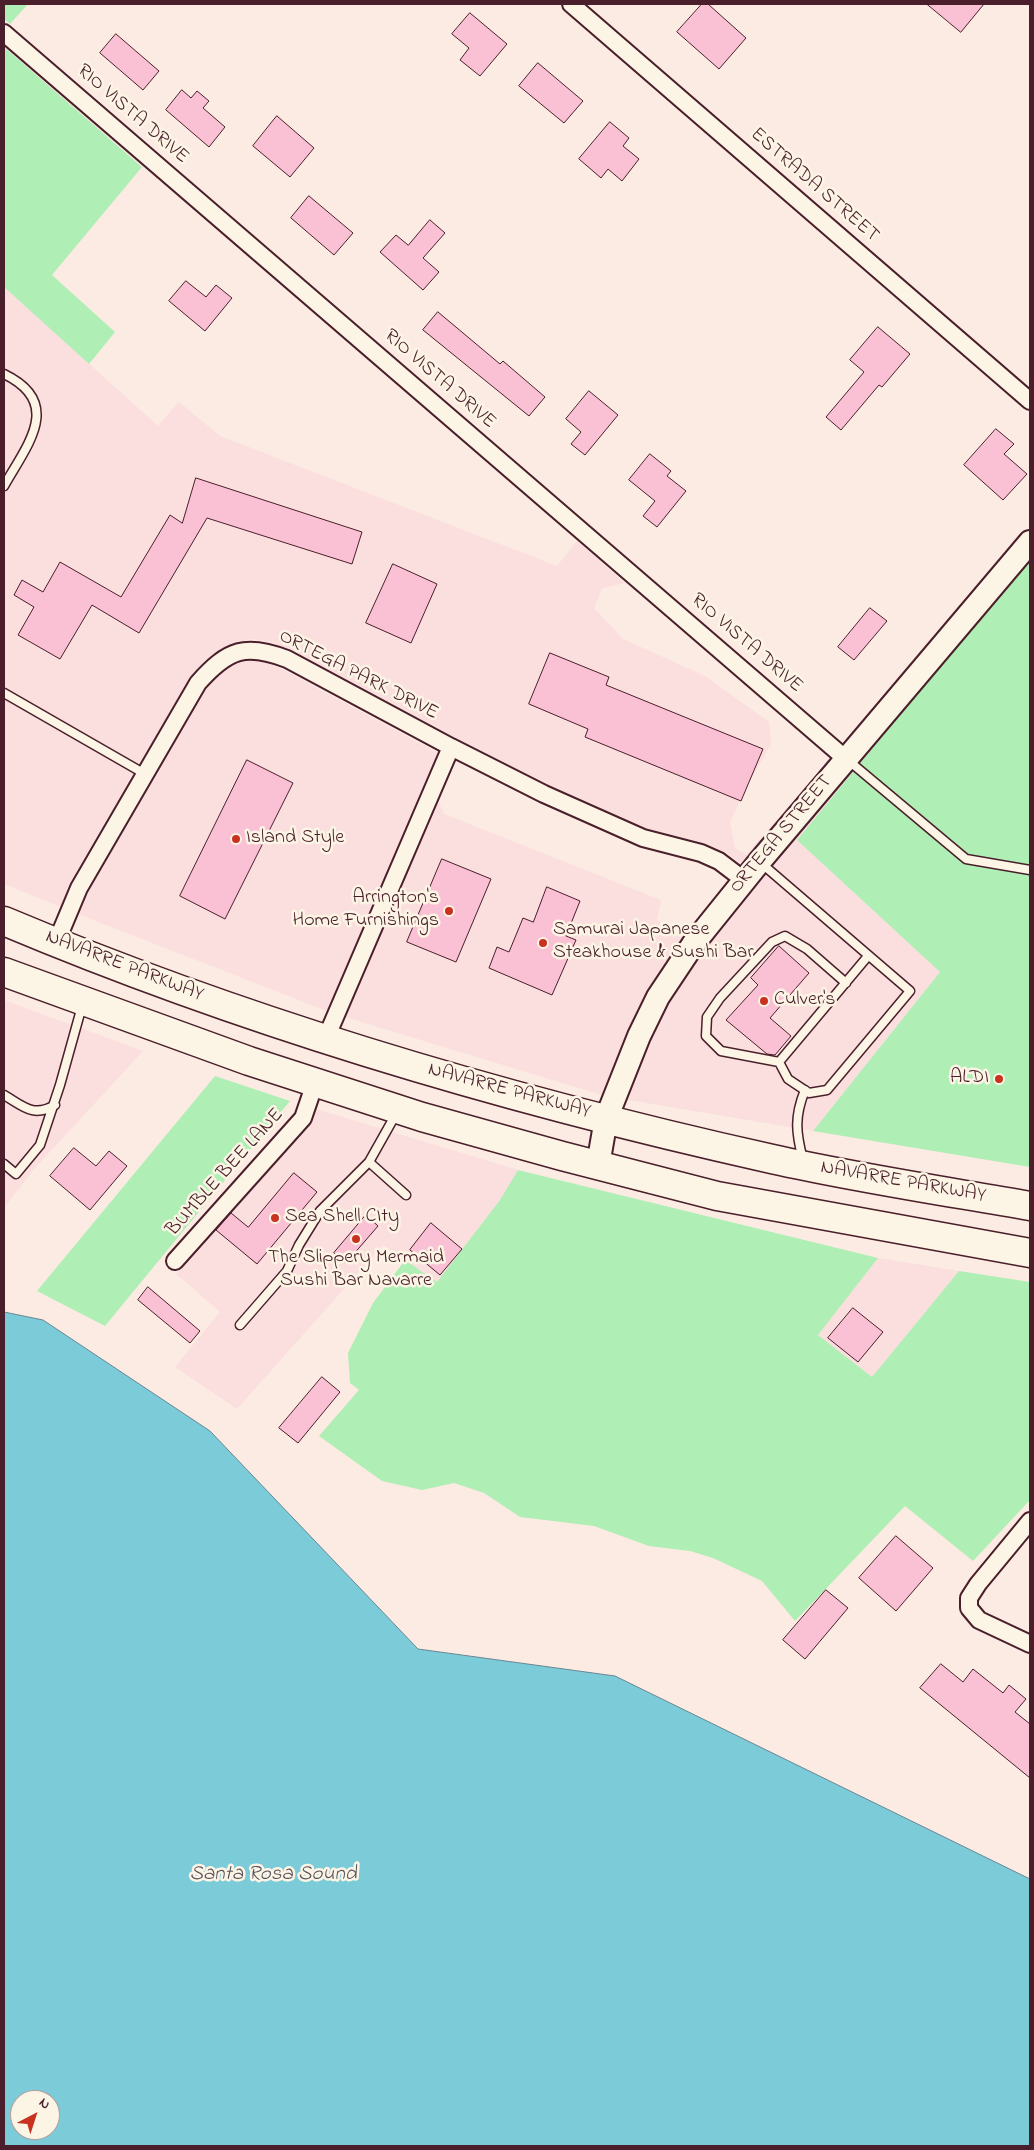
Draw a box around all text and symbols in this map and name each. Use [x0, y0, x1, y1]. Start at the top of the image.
street label: RIO VISTA DRIVE [71, 60, 193, 170]
street label: ESTRADA STREET [745, 124, 883, 248]
street label: RIO VISTA DRIVE [378, 325, 500, 435]
street label: RIO VISTA DRIVE [685, 589, 807, 699]
street label: ORTEGA PARK DRIVE [274, 625, 442, 727]
street label: ORTEGA STREET [725, 771, 839, 899]
place label: Island Style [246, 827, 344, 851]
marker: Island Style [230, 833, 242, 845]
place label: Arrington's Home Furnishings [293, 887, 439, 934]
marker: Arrington's Home Furnishings [443, 905, 455, 917]
place label: Samurai Japanese Steakhouse & Sushi Bar [553, 919, 754, 966]
street label: NAVARRE PARKWAY [42, 926, 206, 1008]
marker: Samurai Japanese Steakhouse & Sushi Bar [537, 937, 549, 949]
place label: Culver's [774, 989, 835, 1013]
marker: Culver's [758, 995, 770, 1007]
street label: NAVARRE PARKWAY [425, 1059, 593, 1125]
place label: ALDI [950, 1067, 989, 1091]
marker: ALDI [993, 1073, 1005, 1085]
street label: BUMBLE BEE LANE [162, 1104, 290, 1242]
street label: NAVARRE PARKWAY [819, 1157, 987, 1209]
place label: Sea Shell CIty [285, 1206, 399, 1230]
marker: Sea Shell CIty [269, 1212, 281, 1224]
marker: The Slippery Mermaid Sushi Bar Navarre [350, 1233, 362, 1245]
place label: The Slippery Mermaid Sushi Bar Navarre [268, 1247, 444, 1294]
water label: Santa Rosa Sound [189, 1863, 357, 1889]
north arrow [10, 2090, 60, 2140]
text: N [34, 2093, 55, 2115]

